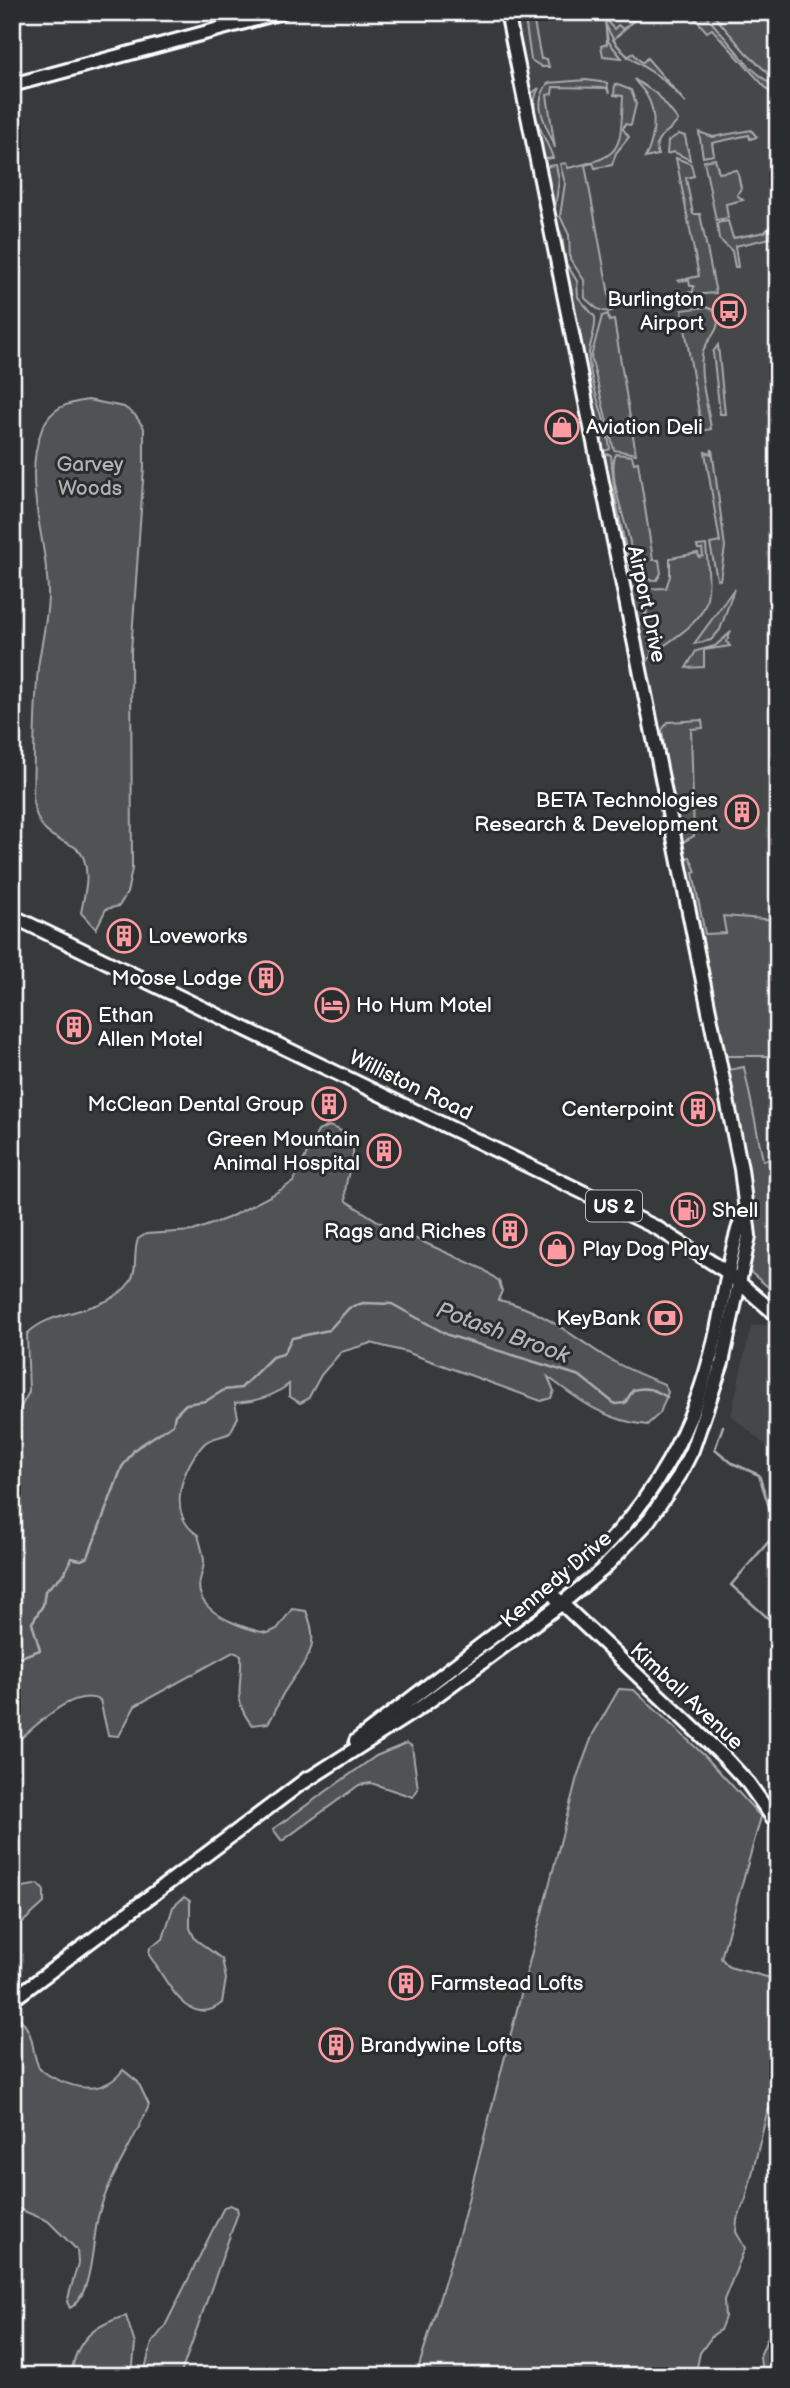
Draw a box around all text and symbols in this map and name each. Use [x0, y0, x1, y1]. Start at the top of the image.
place label: Burlington Airport [607, 287, 705, 336]
bus stop icon: Burlington Airport [710, 292, 748, 330]
shop icon: Aviation Deli [543, 408, 581, 446]
place label: Aviation Deli [586, 415, 703, 440]
park label: Garvey Woods [57, 452, 124, 501]
street label: Airport Drive [622, 543, 671, 665]
place label: BETA Technologies Research & Development [474, 788, 719, 837]
building icon: BETA Technologies Research & Development [723, 793, 761, 831]
building icon: Loveworks [105, 917, 143, 955]
place label: Loveworks [148, 924, 248, 949]
building icon: Moose Lodge [247, 959, 285, 997]
place label: Moose Lodge [111, 966, 242, 991]
hotel icon: Ho Hum Motel [313, 986, 351, 1024]
place label: Ho Hum Motel [356, 993, 492, 1018]
place label: Ethan Allen Motel [98, 1003, 203, 1052]
building icon: Ethan Allen Motel [55, 1008, 93, 1046]
street label: Williston Road [345, 1045, 476, 1126]
building icon: McClean Dental Group [310, 1085, 348, 1123]
building icon: Centerpoint [679, 1090, 717, 1128]
place label: McClean Dental Group [88, 1092, 304, 1117]
place label: Centerpoint [562, 1097, 675, 1122]
place label: Green Mountain Animal Hospital [207, 1127, 360, 1176]
building icon: Green Mountain Animal Hospital [365, 1132, 403, 1170]
road number: US 2 [586, 1190, 642, 1222]
fuel station icon: Shell [669, 1191, 707, 1229]
place label: Shell [712, 1198, 758, 1223]
building icon: Rags and Riches [491, 1212, 529, 1250]
place label: Rags and Riches [324, 1219, 486, 1244]
shop icon: Play Dog Play [538, 1230, 576, 1268]
place label: Play Dog Play [582, 1237, 710, 1262]
water label: Potash Brook [432, 1296, 574, 1370]
bank icon: KeyBank [646, 1299, 684, 1337]
place label: KeyBank [557, 1306, 641, 1331]
street label: Kennedy Drive [496, 1526, 617, 1633]
street label: Kimball Avenue [625, 1638, 748, 1755]
building icon: Farmstead Lofts [387, 1964, 425, 2002]
place label: Farmstead Lofts [430, 1971, 583, 1996]
building icon: Brandywine Lofts [317, 2026, 355, 2064]
place label: Brandywine Lofts [360, 2033, 522, 2058]

